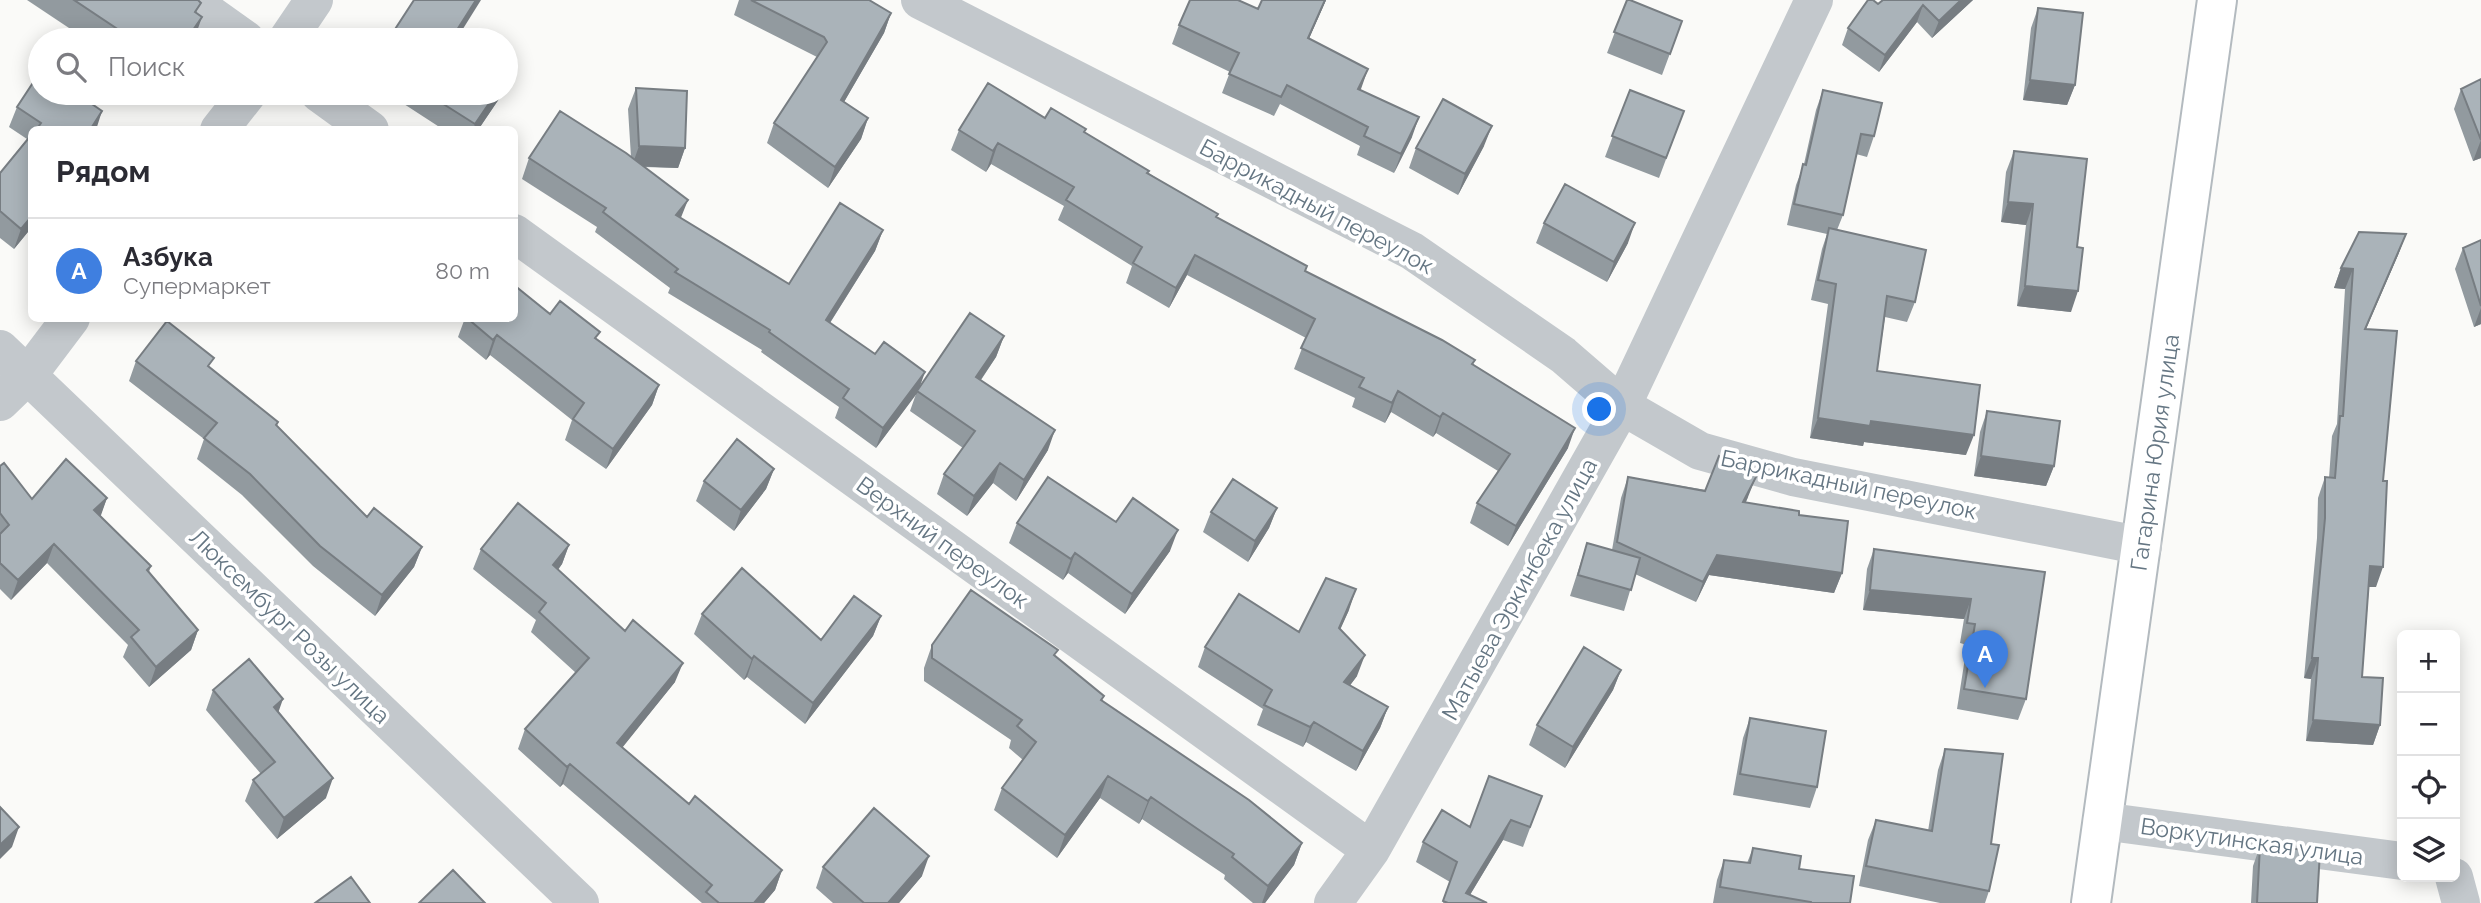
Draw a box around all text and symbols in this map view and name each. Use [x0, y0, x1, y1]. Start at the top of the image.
search box [28, 28, 518, 105]
icon: search [52, 48, 90, 86]
text: Поиск [108, 52, 185, 82]
street label: Баррикадный переулок [1195, 133, 1439, 279]
text: Рядом [56, 154, 150, 189]
text: Азбука [123, 242, 213, 272]
text: A [71, 257, 87, 284]
text: 80 m [435, 257, 490, 284]
text: Супермаркет [123, 272, 271, 299]
street label: Гагарина Юрия улица [2124, 332, 2184, 572]
your location [1582, 392, 1616, 426]
street label: Баррикадный переулок [1719, 444, 1979, 524]
street label: Матыева Эркинбека улица [1436, 453, 1602, 725]
street label: Верхний переулок [852, 470, 1034, 614]
street label: Люксембург Розы улица [184, 523, 396, 729]
pin: A [1962, 630, 2008, 688]
map controls [2397, 630, 2460, 882]
button: + [2397, 630, 2460, 693]
button: − [2397, 693, 2460, 756]
button: locate [2397, 756, 2460, 819]
street label: Воркутинская улица [2139, 812, 2365, 870]
button: layers [2397, 819, 2460, 882]

